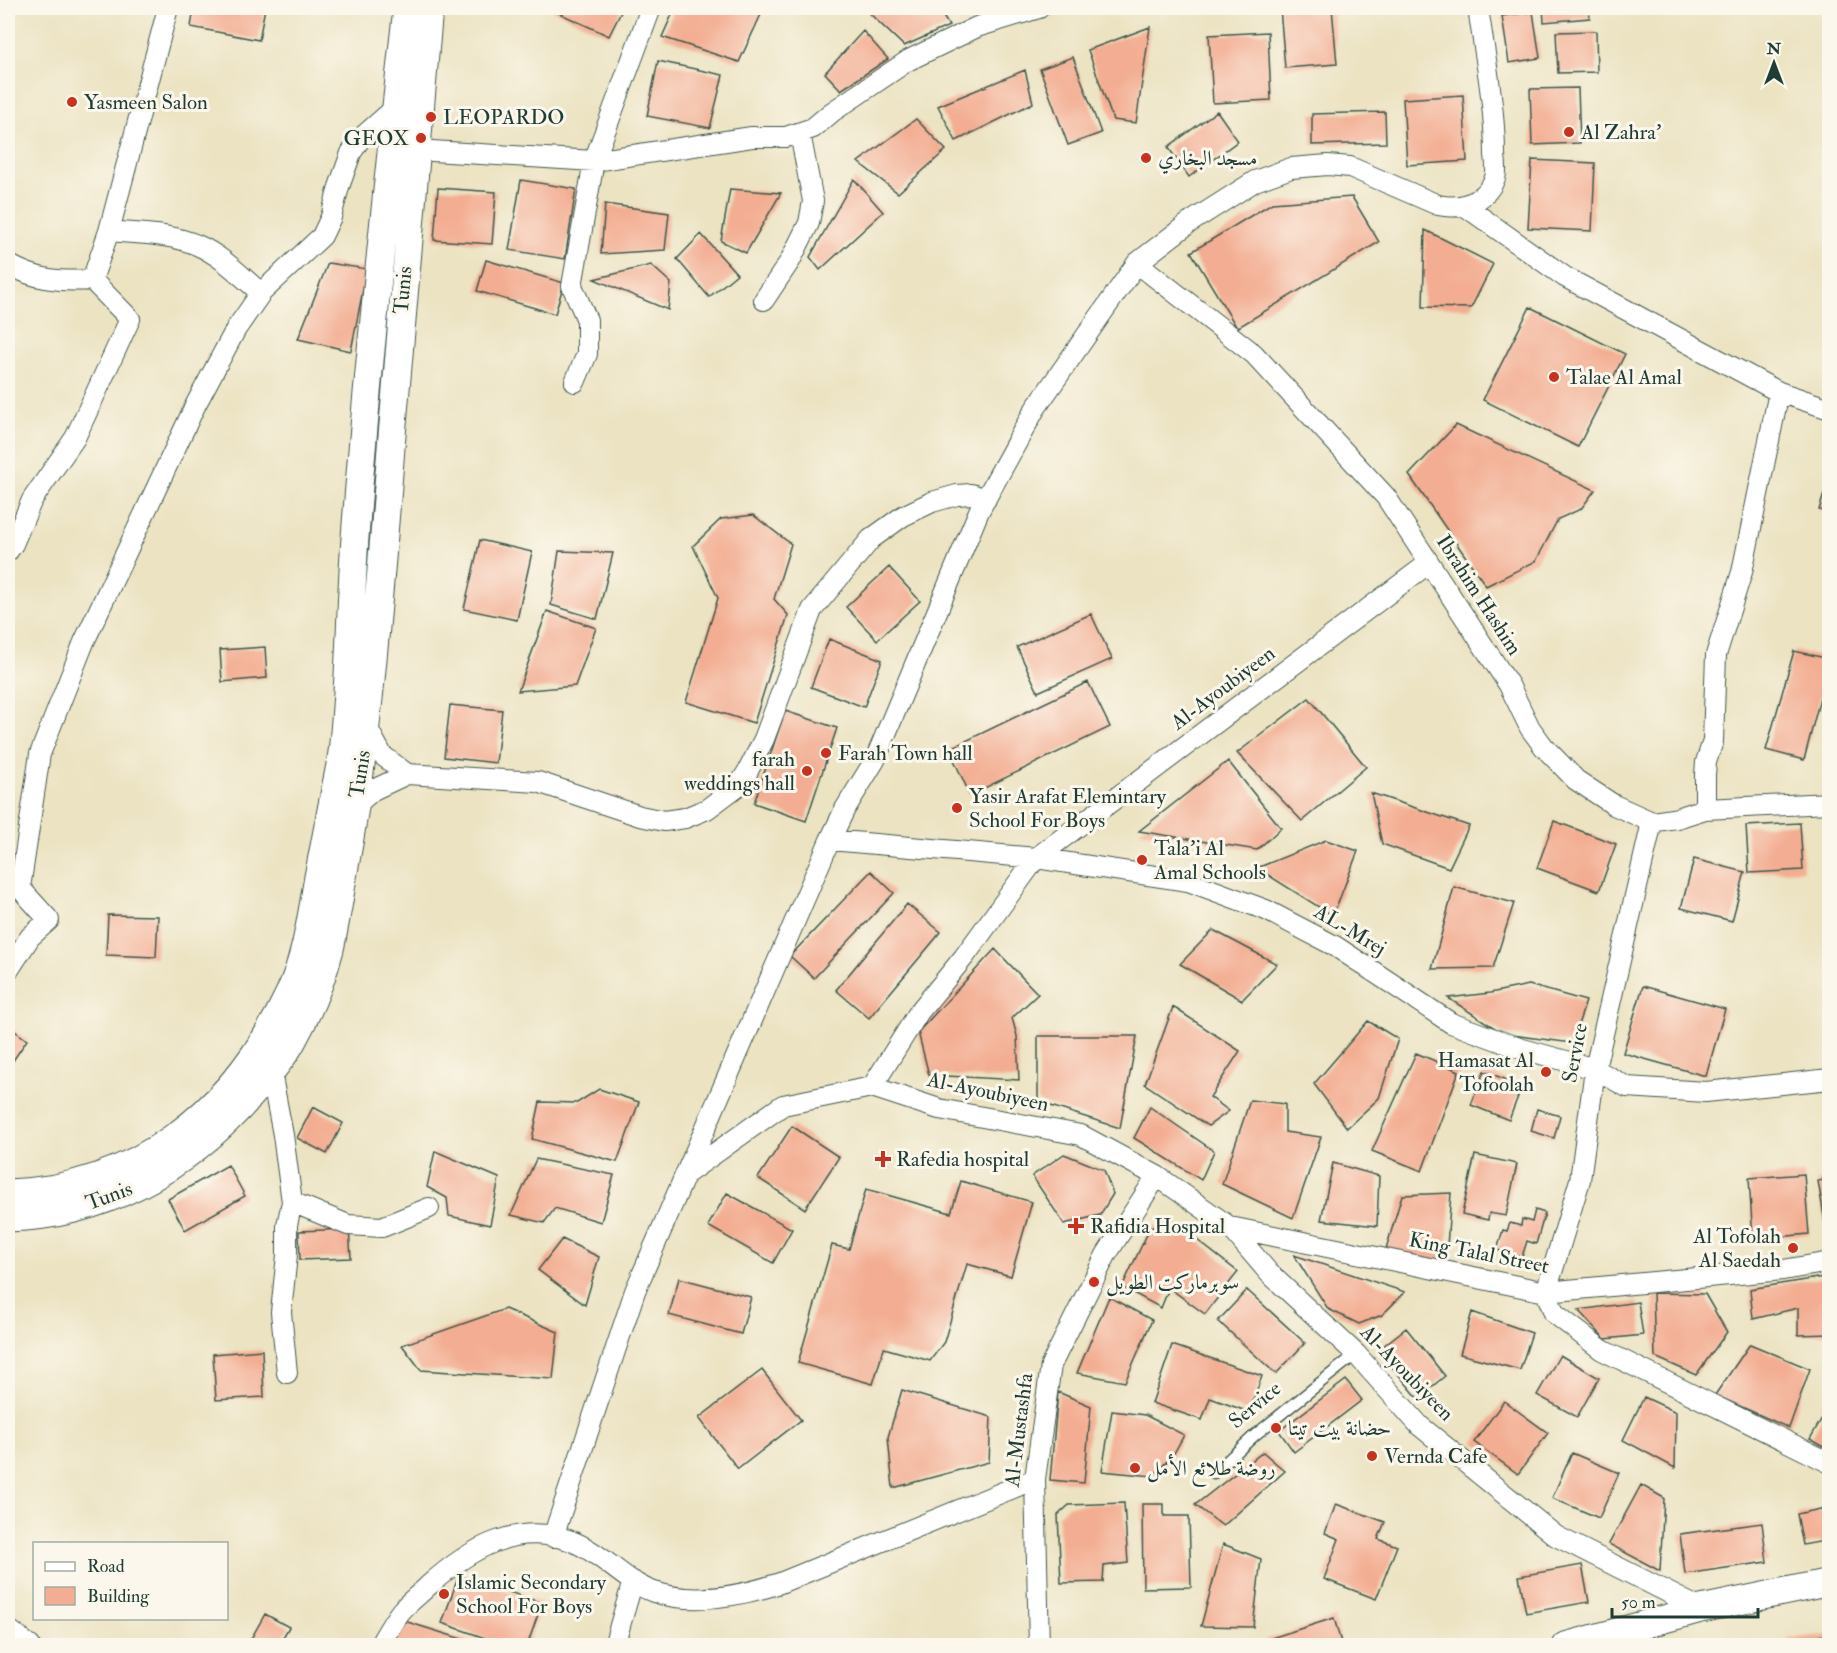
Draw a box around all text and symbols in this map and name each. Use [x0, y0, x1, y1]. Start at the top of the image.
north arrow [1744, 33, 1804, 93]
text: N [1766, 39, 1782, 59]
place label: Yasmeen Salon [84, 89, 208, 116]
marker: Yasmeen Salon [65, 95, 79, 109]
place label: LEOPARDO [443, 104, 564, 131]
marker: LEOPARDO [424, 110, 438, 124]
place label: Al Zahra' [1580, 119, 1661, 146]
place label: GEOX [344, 125, 409, 152]
marker: Al Zahra' [1562, 125, 1576, 139]
marker: GEOX [414, 131, 428, 145]
place label: مسجد البخاري [1158, 145, 1257, 174]
marker: مسجد البخاري [1139, 151, 1153, 165]
street label: Tunis [387, 265, 419, 315]
place label: Talae Al Amal [1566, 364, 1683, 391]
marker: Talae Al Amal [1547, 370, 1561, 384]
street label: Ibrahim Hashim [1430, 530, 1528, 660]
street label: Al-Ayoubiyeen [1165, 640, 1281, 737]
place label: Farah Town hall [838, 740, 973, 767]
place label: farah weddings hall [684, 746, 796, 797]
marker: Farah Town hall [819, 746, 833, 760]
street label: Tunis [343, 748, 377, 800]
marker: farah weddings hall [800, 764, 814, 778]
place label: Yasir Arafat Elemintary School For Boys [969, 783, 1167, 834]
marker: Yasir Arafat Elemintary School For Boys [950, 801, 964, 815]
place label: Tala'i Al Amal Schools [1153, 835, 1266, 886]
marker: Tala'i Al Amal Schools [1135, 853, 1149, 867]
street label: AL-Mrej [1308, 898, 1391, 962]
street label: Service [1556, 1021, 1594, 1085]
place label: Hamasat Al Tofoolah [1437, 1047, 1535, 1098]
marker: Hamasat Al Tofoolah [1539, 1065, 1553, 1079]
street label: Al-Ayoubiyeen [924, 1066, 1051, 1118]
place label: Rafedia hospital [896, 1146, 1030, 1173]
marker: Rafedia hospital [874, 1150, 892, 1168]
street label: Tunis [82, 1175, 136, 1217]
place label: Rafidia Hospital [1090, 1213, 1226, 1240]
marker: Rafidia Hospital [1067, 1217, 1085, 1235]
place label: Al Tofolah Al Saedah [1692, 1223, 1781, 1274]
street label: King Talal Street [1407, 1226, 1552, 1280]
marker: Al Tofolah Al Saedah [1786, 1241, 1800, 1255]
place label: سوبرماركت الطويل [1106, 1269, 1239, 1297]
marker: سوبرماركت الطويل [1087, 1275, 1101, 1289]
street label: Al-Ayoubiyeen [1354, 1318, 1460, 1427]
street label: Al-Mustashfa [998, 1371, 1039, 1490]
street label: Service [1223, 1375, 1287, 1435]
place label: حضانة بيت تيتا [1288, 1415, 1391, 1442]
marker: حضانة بيت تيتا [1269, 1421, 1283, 1435]
place label: Vernda Cafe [1384, 1443, 1487, 1470]
marker: Vernda Cafe [1365, 1449, 1379, 1463]
place label: روضة طلائع الأمل [1147, 1453, 1276, 1487]
marker: روضة طلائع الأمل [1128, 1461, 1142, 1475]
legend [33, 1542, 228, 1620]
text: Road [87, 1555, 125, 1578]
place label: Islamic Secondary School For Boys [456, 1569, 607, 1620]
scale bar [1612, 1581, 1758, 1619]
text: Building [87, 1585, 150, 1608]
marker: Islamic Secondary School For Boys [437, 1587, 451, 1601]
text: 50 m [1621, 1591, 1656, 1614]

